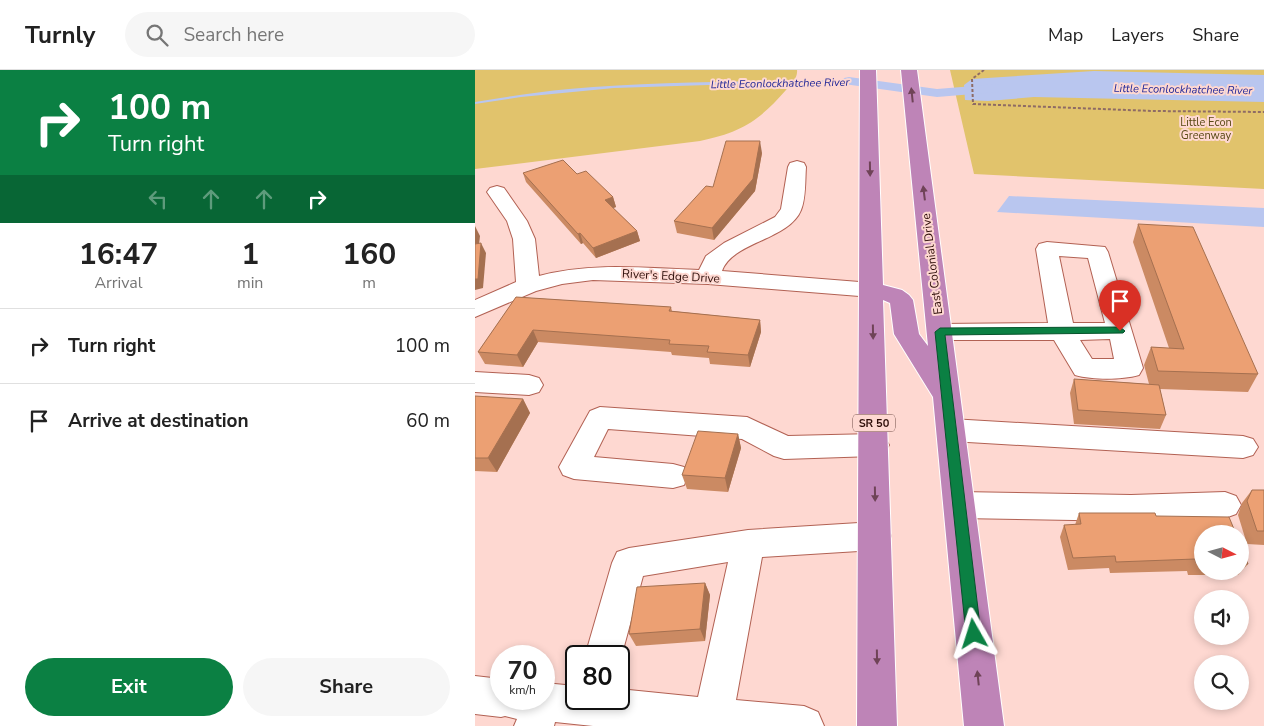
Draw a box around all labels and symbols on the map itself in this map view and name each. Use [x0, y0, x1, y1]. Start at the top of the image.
water label: Little Econlockhatchee River [711, 75, 850, 92]
water label: Little Econlockhatchee River [1114, 81, 1253, 98]
one-way arrow [908, 87, 916, 103]
park label: Little Econ Greenway [1180, 115, 1232, 143]
one-way arrow [866, 161, 874, 177]
one-way arrow [920, 185, 928, 201]
street label: East Colonial Drive [918, 212, 946, 316]
street label: River's Edge Drive [622, 265, 720, 287]
pin [1099, 280, 1141, 331]
one-way arrow [869, 324, 877, 340]
road number: SR 50 [853, 414, 895, 432]
one-way arrow [871, 486, 879, 502]
north arrow [1194, 525, 1249, 580]
position arrow [947, 607, 999, 659]
speed limit sign: 80 [565, 645, 630, 710]
one-way arrow [873, 649, 881, 665]
one-way arrow [974, 669, 982, 685]

